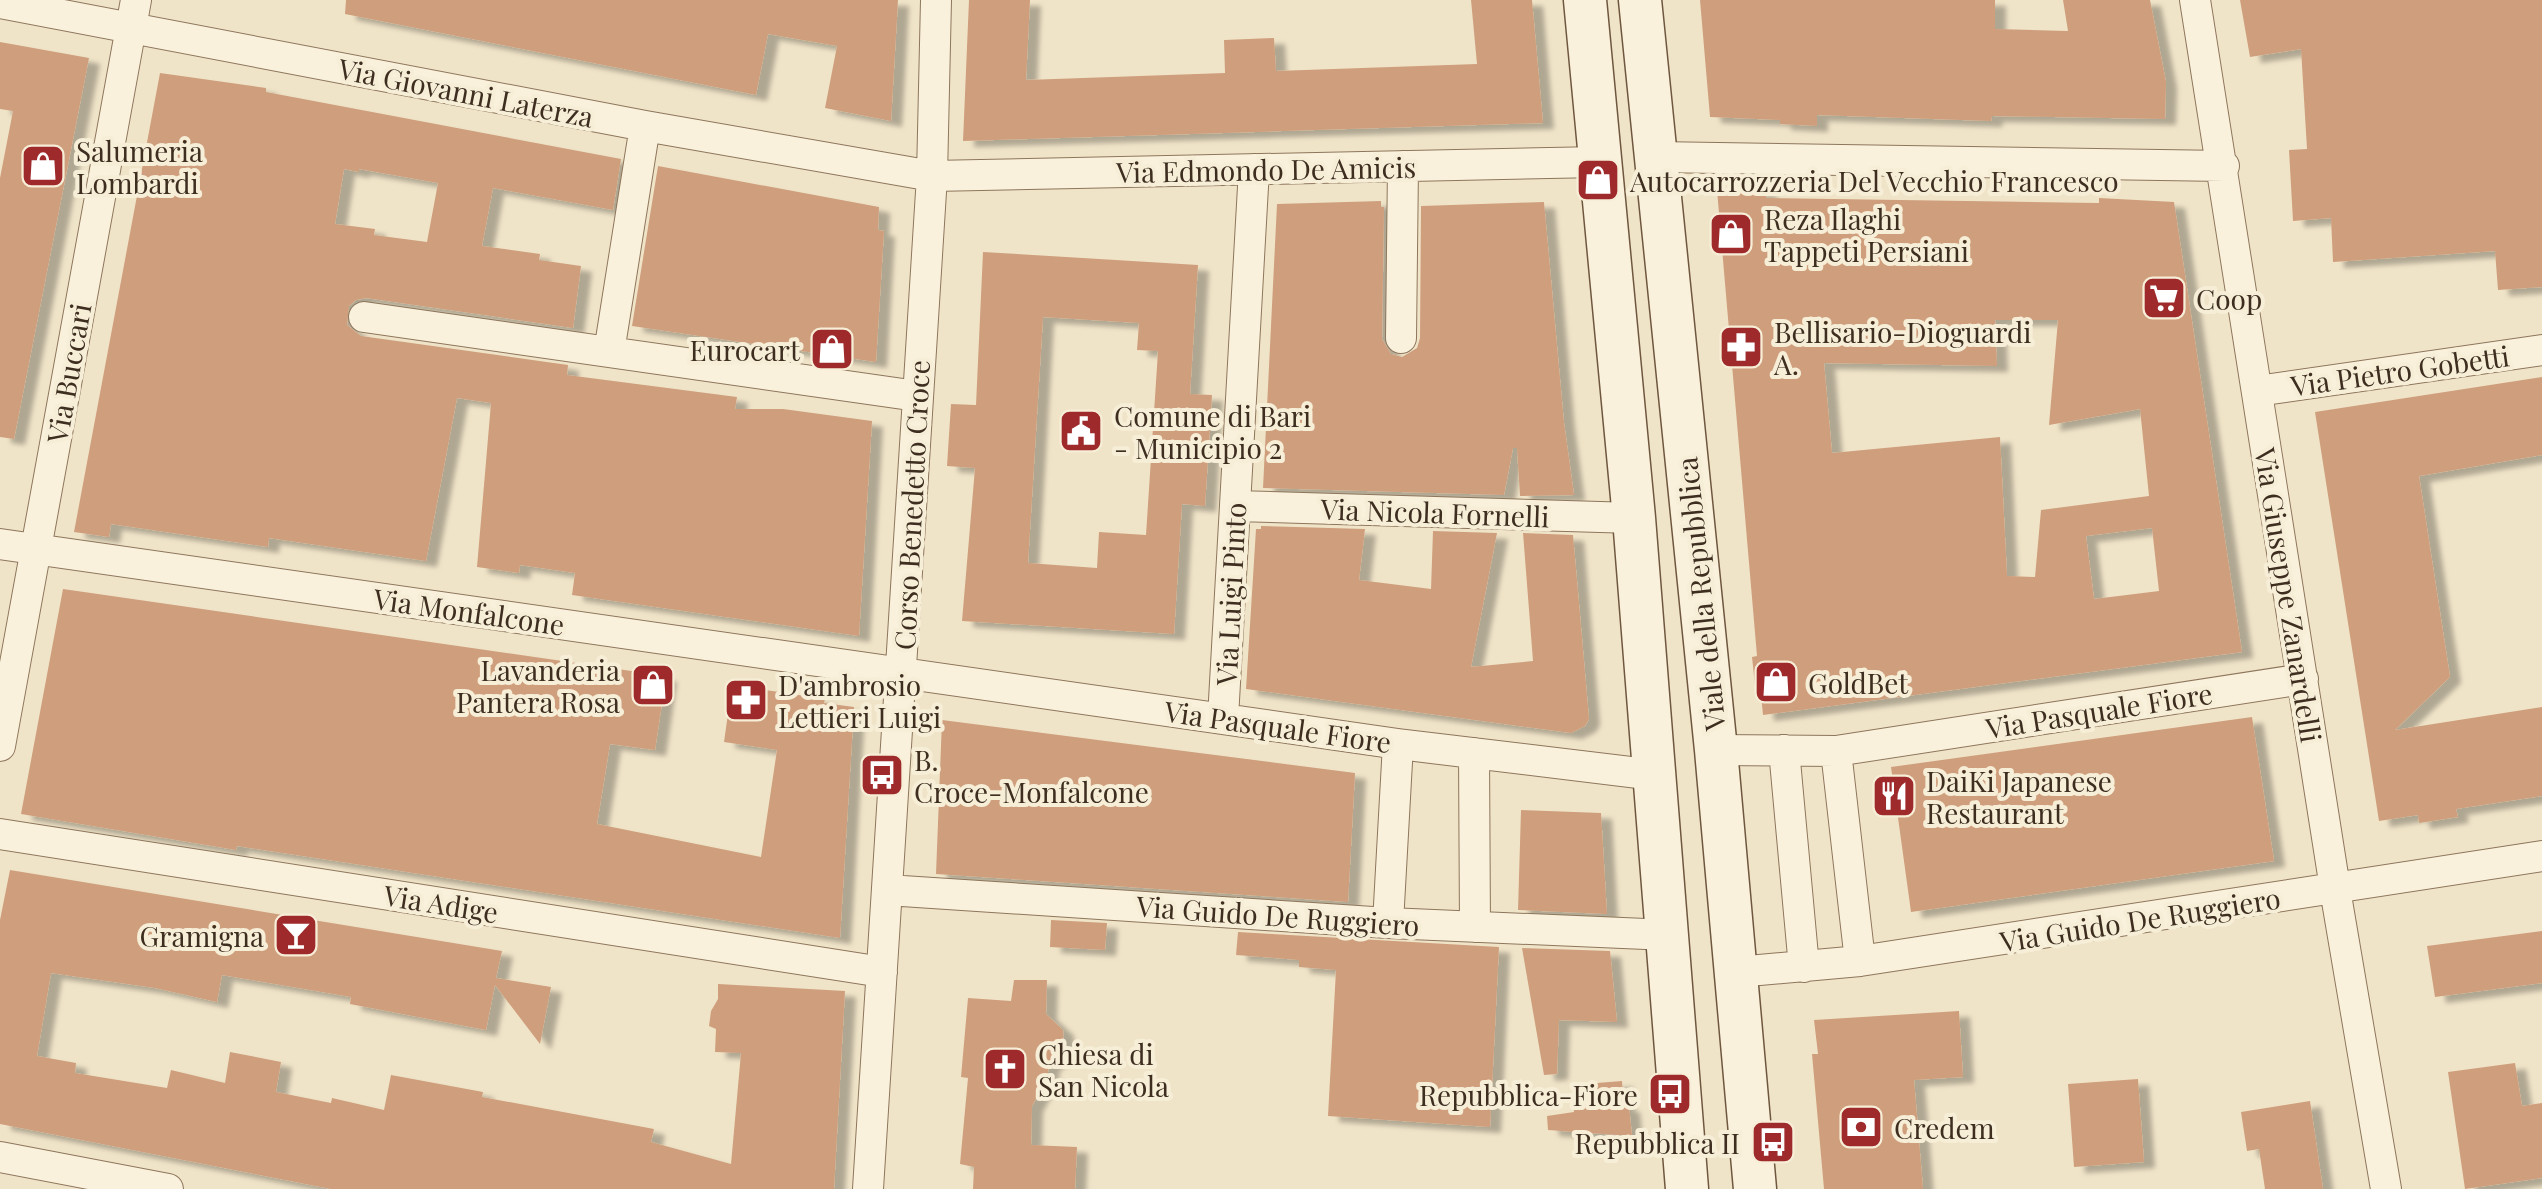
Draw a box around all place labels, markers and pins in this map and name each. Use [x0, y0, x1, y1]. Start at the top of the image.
place label: Salumeria Lombardi [76, 132, 203, 201]
shop icon: Salumeria Lombardi [20, 143, 66, 189]
shop icon: Autocarrozzeria Del Vecchio Francesco [1575, 157, 1621, 203]
place label: Autocarrozzeria Del Vecchio Francesco [1629, 162, 2119, 199]
place label: Reza Ilaghi Tappeti Persiani [1764, 200, 1969, 269]
shop icon: Reza Ilaghi Tappeti Persiani [1708, 211, 1754, 257]
supermarket icon: Coop [2141, 275, 2187, 321]
place label: Coop [2196, 280, 2262, 317]
place label: Bellisario-Dioguardi A. [1773, 313, 2031, 382]
pharmacy icon: Bellisario-Dioguardi A. [1718, 324, 1764, 370]
shop icon: Eurocart [809, 326, 855, 372]
place label: Eurocart [690, 331, 801, 368]
place label: Comune di Bari - Municipio 2 [1114, 397, 1311, 466]
public building icon: Comune di Bari - Municipio 2 [1058, 408, 1104, 454]
place label: Lavanderia Pantera Rosa [456, 651, 620, 720]
shop icon: GoldBet [1753, 659, 1799, 705]
shop icon: Lavanderia Pantera Rosa [630, 662, 676, 708]
place label: GoldBet [1808, 664, 1909, 701]
place label: D'ambrosio Lettieri Luigi [778, 666, 941, 735]
pharmacy icon: D'ambrosio Lettieri Luigi [723, 677, 769, 723]
place label: B. Croce-Monfalcone [914, 741, 1149, 810]
bus stop icon: B. Croce-Monfalcone [859, 752, 905, 798]
place label: DaiKi Japanese Restaurant [1926, 762, 2112, 831]
restaurant icon: DaiKi Japanese Restaurant [1871, 773, 1917, 819]
bar icon: Gramigna [273, 912, 319, 958]
place label: Gramigna [139, 917, 264, 954]
place label: Chiesa di San Nicola [1038, 1035, 1169, 1104]
church icon: Chiesa di San Nicola [982, 1046, 1028, 1092]
bus stop icon: Repubblica-Fiore [1647, 1071, 1693, 1117]
place label: Repubblica-Fiore [1419, 1076, 1638, 1113]
bank icon: Credem [1838, 1104, 1884, 1150]
place label: Credem [1894, 1109, 1995, 1146]
bus stop icon: Repubblica II [1750, 1119, 1796, 1165]
place label: Repubblica II [1575, 1124, 1740, 1161]

